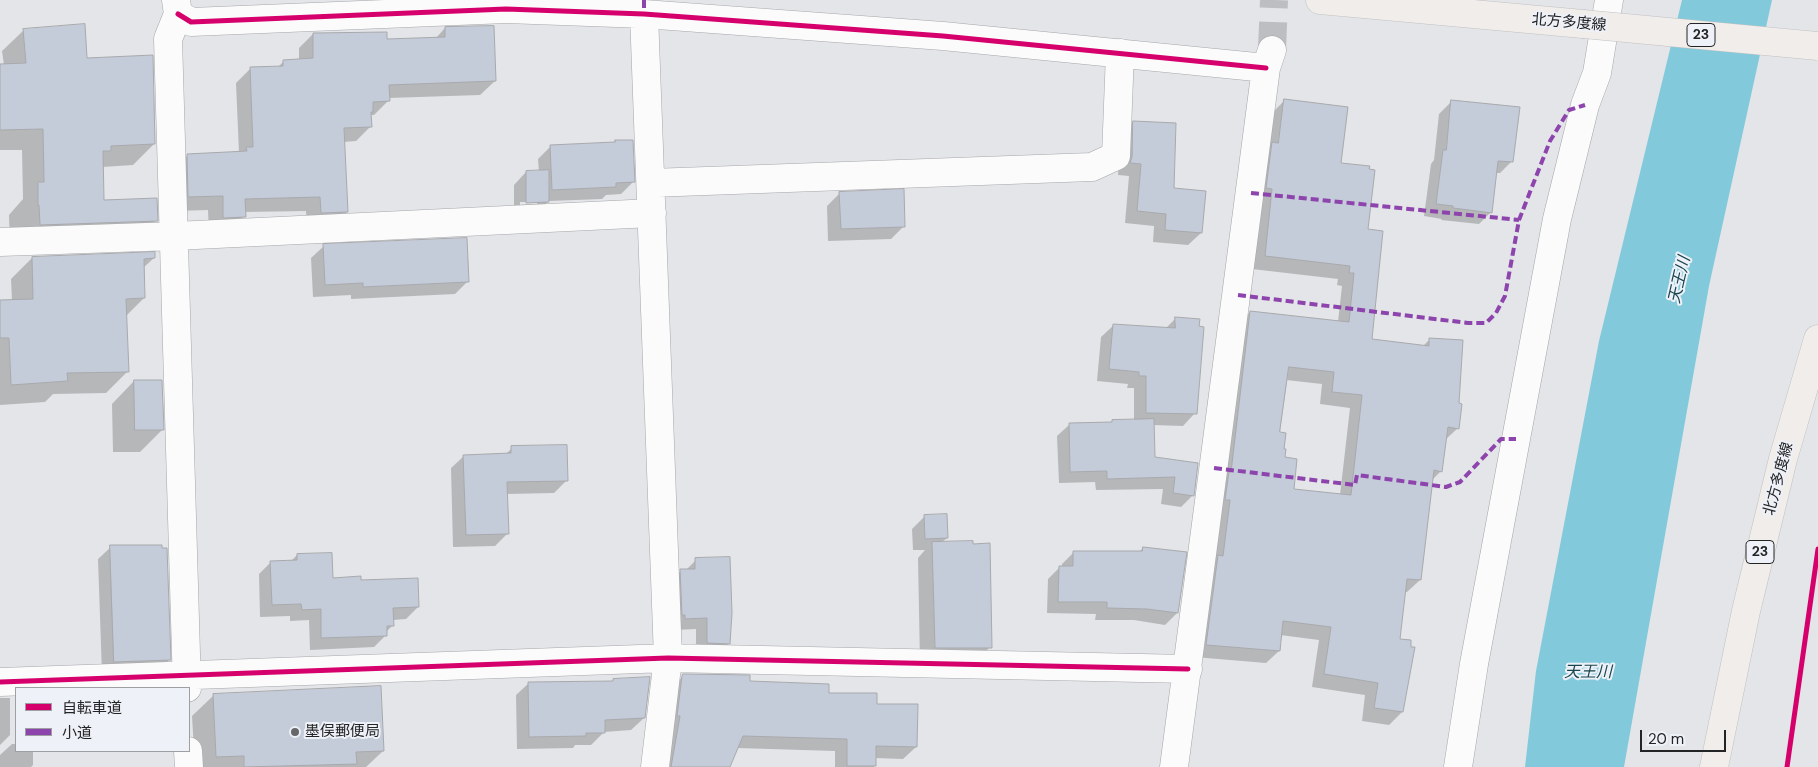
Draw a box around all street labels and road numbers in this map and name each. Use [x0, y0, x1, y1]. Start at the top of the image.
street label: 北方多度線 [1531, 11, 1607, 35]
road number: 23 [1687, 24, 1715, 46]
street label: 北方多度線 [1761, 440, 1797, 518]
road number: 23 [1746, 540, 1774, 564]

